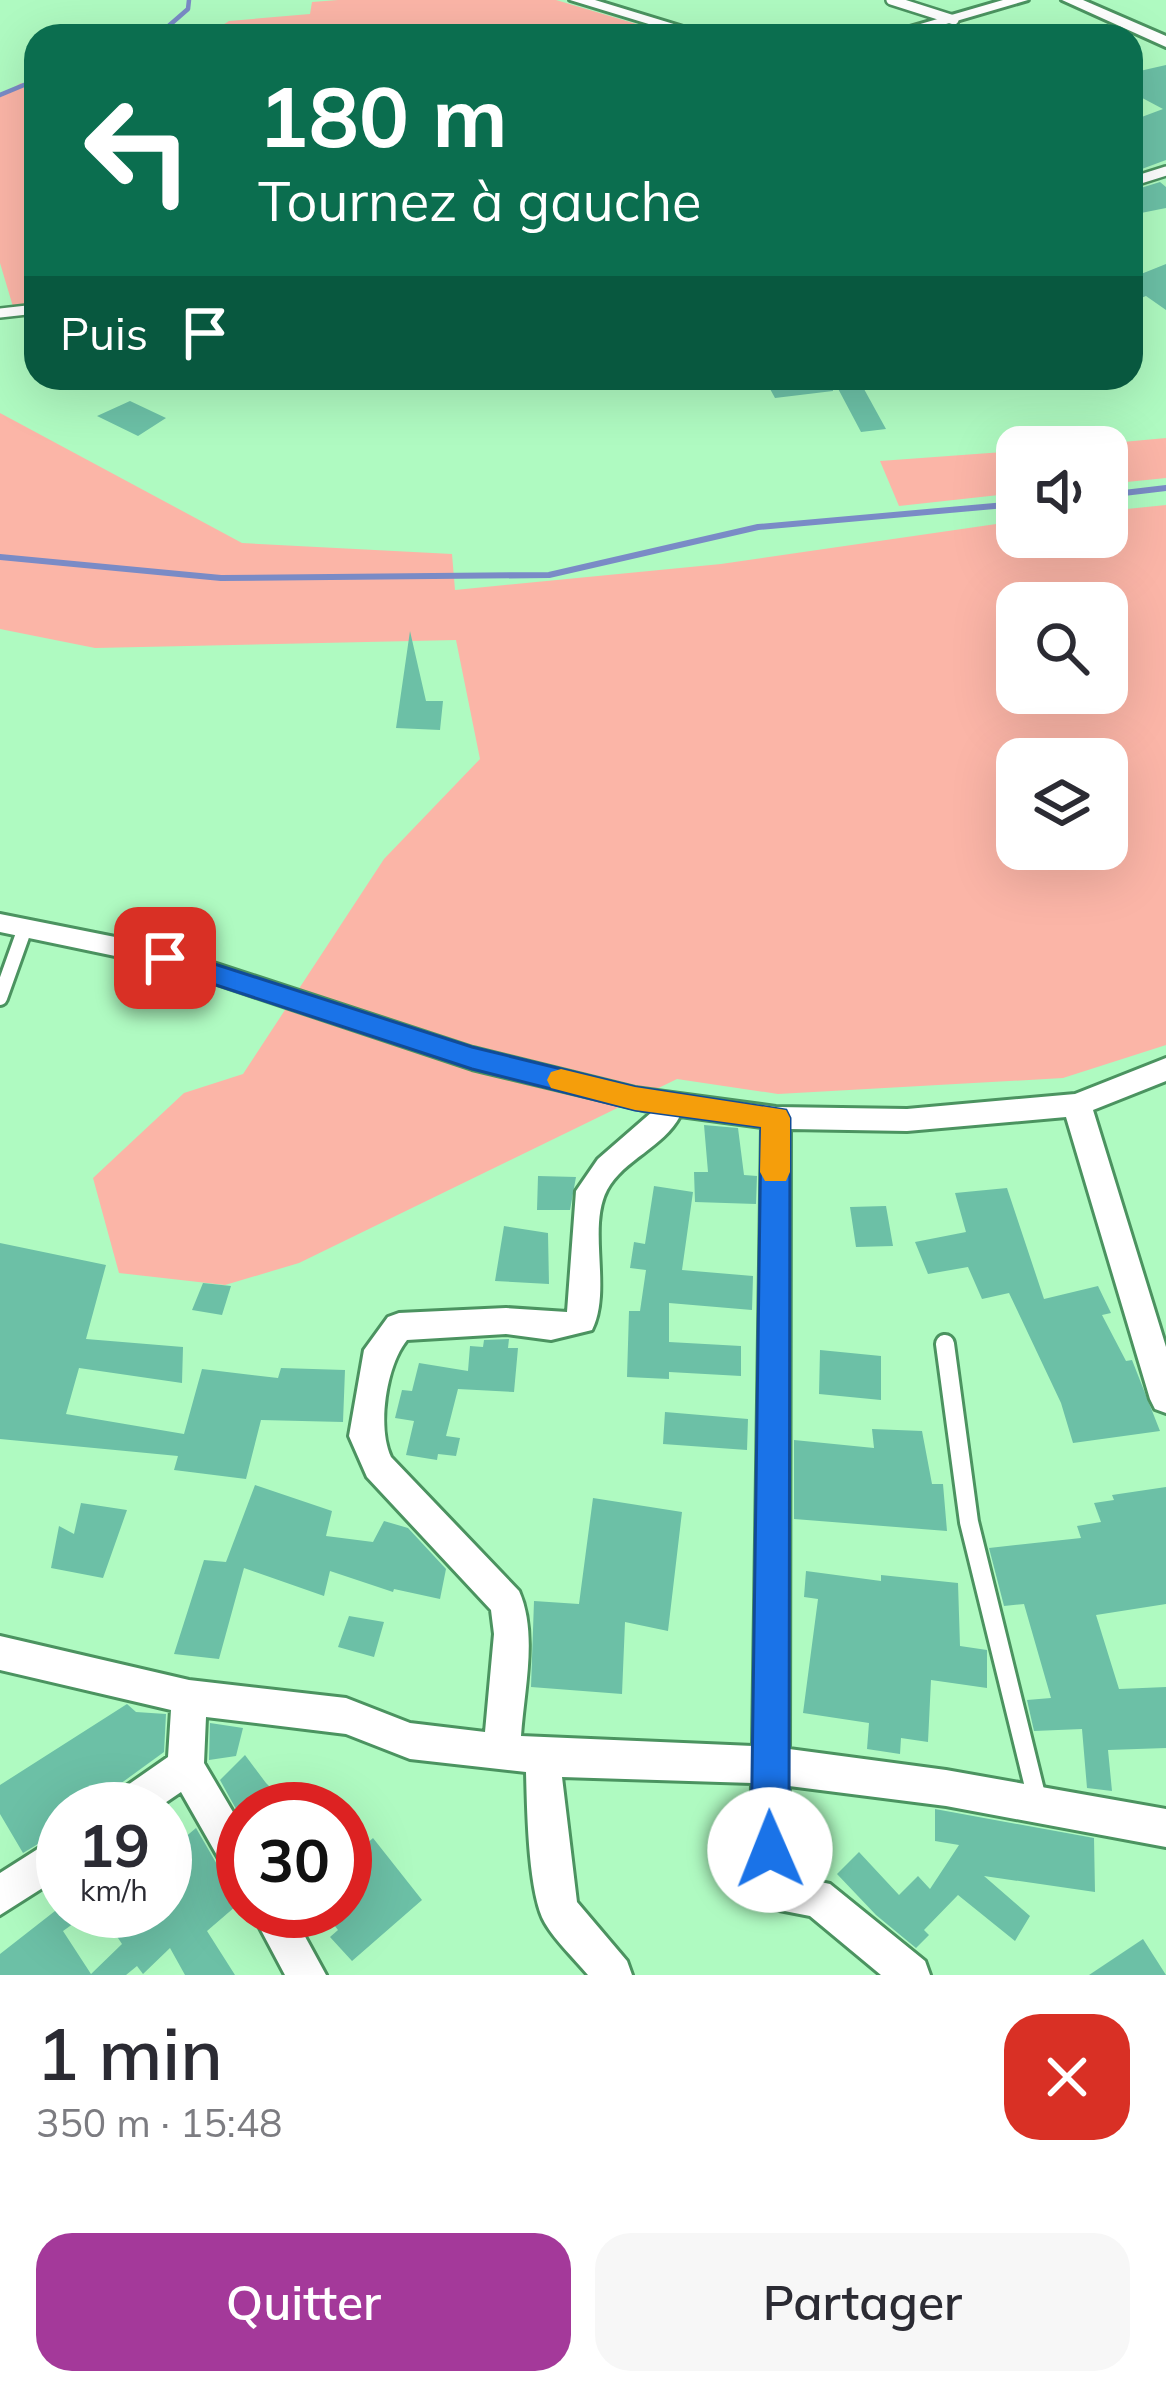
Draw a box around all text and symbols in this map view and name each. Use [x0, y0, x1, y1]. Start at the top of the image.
text: 180 m [258, 63, 508, 168]
icon: left [60, 72, 216, 228]
text: Tournez à gauche [258, 167, 701, 235]
icon: arrive [172, 300, 238, 366]
text: Puis [60, 305, 148, 361]
map controls [996, 426, 1128, 870]
button: sound [996, 426, 1128, 558]
button: search [996, 582, 1128, 714]
button: layers [996, 738, 1128, 870]
pin [114, 907, 216, 1009]
icon: arrive [132, 925, 198, 991]
speed limit sign: 30 [216, 1782, 372, 1938]
position arrow [707, 1787, 833, 1913]
text: 19 [78, 1807, 150, 1882]
text: km/h [80, 1871, 148, 1909]
text: 1 min [36, 2008, 223, 2098]
button: close [1004, 2014, 1130, 2140]
text: 350 m · 15:48 [36, 2098, 282, 2147]
button: Quitter [36, 2233, 571, 2371]
button: Partager [595, 2233, 1130, 2371]

